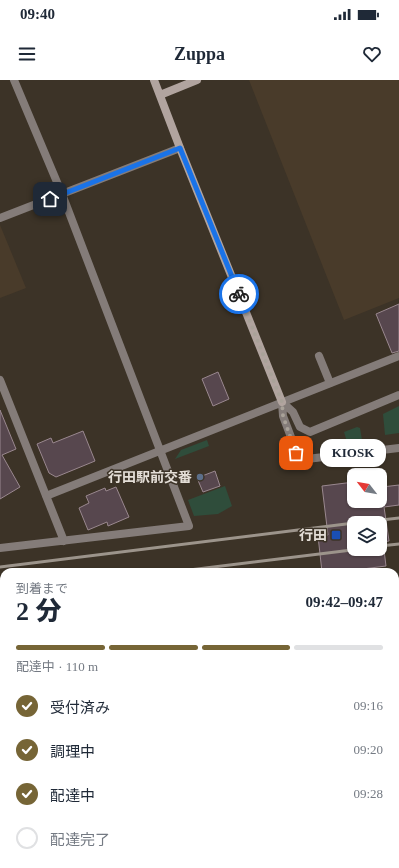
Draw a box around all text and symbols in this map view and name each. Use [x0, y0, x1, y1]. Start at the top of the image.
text: 09:40 [20, 6, 55, 22]
icon: menu [16, 43, 38, 65]
icon: heart [361, 43, 383, 65]
text: Zuppa [174, 44, 225, 64]
pin [33, 182, 67, 216]
icon: home [39, 188, 61, 210]
courier [219, 274, 259, 314]
icon: bike [228, 283, 250, 305]
pin [279, 436, 313, 470]
callout: KIOSK [320, 439, 386, 467]
icon: bag [285, 442, 307, 464]
text: KIOSK [332, 445, 374, 460]
north arrow [347, 468, 387, 508]
map controls [347, 468, 387, 556]
place label: 行田駅前交番 [108, 469, 192, 485]
marker: 行田駅前交番 [195, 472, 205, 482]
button: layers [347, 516, 387, 556]
place label: 行田 [299, 528, 327, 543]
marker: 行田 [330, 529, 342, 541]
text: 到着まで [16, 581, 68, 596]
text: 09:42–09:47 [306, 594, 383, 610]
text: 2 分 [16, 597, 62, 626]
text: 配達中 · 110 m [16, 659, 98, 674]
icon: check [16, 695, 38, 717]
text: 09:16 [353, 698, 383, 713]
text: 受付済み [50, 700, 110, 716]
icon: check [16, 739, 38, 761]
text: 09:20 [353, 742, 383, 757]
text: 調理中 [50, 744, 95, 760]
icon: check [16, 783, 38, 805]
text: 09:28 [353, 786, 383, 801]
text: 配達中 [50, 788, 95, 804]
text: 配達完了 [50, 832, 110, 848]

